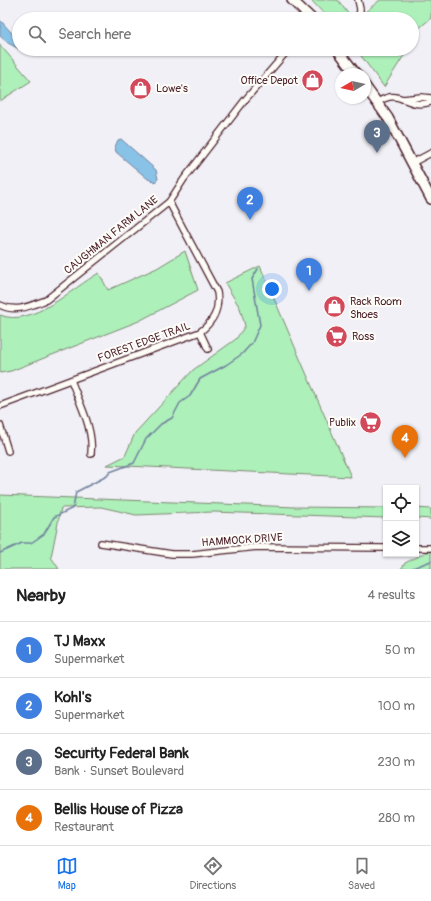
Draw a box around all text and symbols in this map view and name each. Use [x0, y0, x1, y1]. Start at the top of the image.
search box [12, 12, 419, 56]
icon: search [26, 23, 48, 45]
text: Search here [58, 25, 131, 44]
shop icon: Office Depot [300, 67, 326, 93]
north arrow [335, 68, 371, 104]
place label: Office Depot [241, 74, 299, 87]
shop icon: Lowe's [128, 75, 154, 101]
place label: Lowe's [156, 82, 188, 95]
pin: 3 [364, 120, 390, 153]
pin: 2 [237, 187, 263, 220]
street label: CAUGHMAN FARM LANE [61, 193, 161, 277]
pin: 1 [296, 258, 322, 291]
your location [262, 279, 282, 299]
shop icon: Rack Room Shoes [321, 294, 347, 320]
place label: Rack Room Shoes [350, 295, 402, 321]
street label: FOREST EDGE TRAIL [96, 319, 192, 365]
supermarket icon: Ross [323, 323, 349, 349]
place label: Ross [352, 330, 374, 343]
supermarket icon: Publix [358, 409, 384, 435]
place label: Publix [329, 416, 356, 429]
pin: 4 [392, 425, 418, 458]
map controls [383, 485, 419, 557]
button: locate [383, 485, 419, 521]
button: layers [383, 521, 419, 557]
street label: HAMMOCK DRIVE [201, 531, 283, 549]
text: Nearby [16, 585, 65, 606]
text: 4 results [368, 587, 415, 603]
text: TJ Maxx [54, 632, 106, 651]
text: 1 [26, 642, 32, 658]
text: 50 m [385, 642, 415, 658]
text: Supermarket [54, 651, 125, 667]
text: Kohl's [54, 688, 91, 707]
text: 2 [25, 698, 33, 714]
text: 100 m [378, 698, 415, 714]
text: Supermarket [54, 707, 125, 723]
text: Security Federal Bank [54, 744, 189, 763]
text: 3 [25, 754, 33, 770]
text: 230 m [378, 754, 415, 770]
text: Bank · Sunset Boulevard [54, 763, 184, 779]
text: Bellis House of Pizza [54, 800, 183, 819]
text: 4 [25, 810, 33, 826]
text: 280 m [378, 810, 415, 826]
text: Restaurant [54, 819, 114, 835]
tab: Map [56, 855, 78, 892]
tab: Directions [190, 855, 236, 892]
tab: Saved [348, 855, 375, 892]

